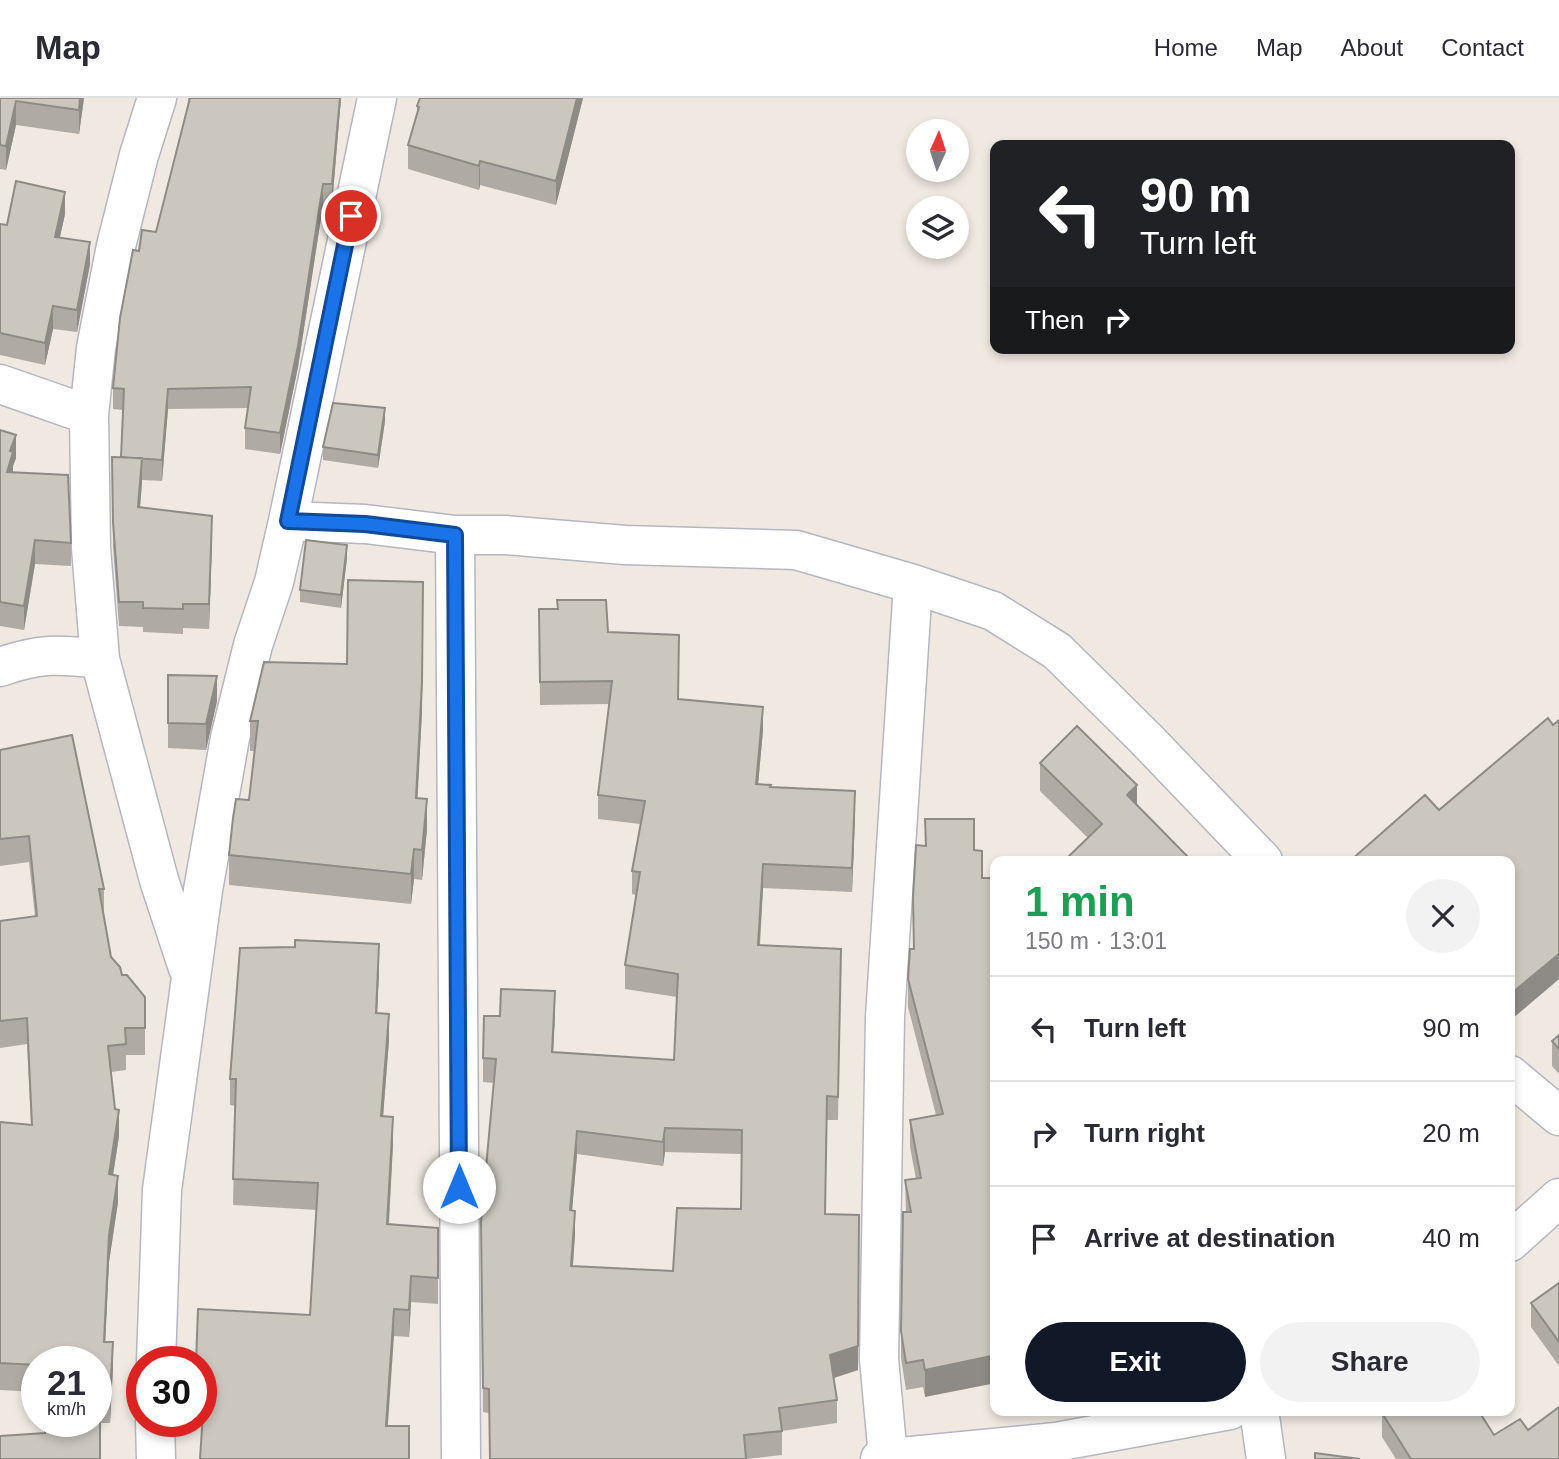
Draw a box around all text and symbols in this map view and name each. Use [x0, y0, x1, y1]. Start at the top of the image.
text: Map [35, 29, 101, 66]
text: Home [1154, 34, 1218, 61]
text: Map [1256, 34, 1303, 61]
text: About [1341, 34, 1403, 61]
text: Contact [1441, 34, 1524, 61]
north arrow [906, 119, 970, 182]
map controls [906, 119, 969, 259]
icon: left [1025, 168, 1116, 259]
text: 90 m [1140, 168, 1252, 222]
pin [321, 186, 381, 246]
button: layers [906, 196, 969, 259]
icon: arrive [332, 197, 370, 235]
text: Turn left [1140, 225, 1256, 261]
icon: right [1098, 301, 1136, 339]
text: Then [1025, 305, 1084, 335]
text: 1 min [1025, 878, 1135, 925]
button: close [1406, 879, 1480, 953]
text: 150 m · 13:01 [1025, 928, 1167, 954]
icon: left [1025, 1010, 1063, 1048]
text: Turn left [1084, 1013, 1186, 1043]
text: 90 m [1422, 1013, 1480, 1043]
icon: right [1025, 1115, 1063, 1153]
text: Turn right [1084, 1118, 1205, 1148]
text: 20 m [1422, 1118, 1480, 1148]
position arrow [422, 1150, 496, 1224]
icon: arrive [1025, 1220, 1063, 1258]
text: Arrive at destination [1084, 1223, 1335, 1253]
text: 40 m [1422, 1223, 1480, 1253]
button: Exit [1025, 1322, 1246, 1402]
button: Share [1260, 1322, 1480, 1402]
speed limit sign: 30 [126, 1346, 217, 1437]
text: 21 [47, 1363, 86, 1402]
text: km/h [47, 1399, 86, 1419]

